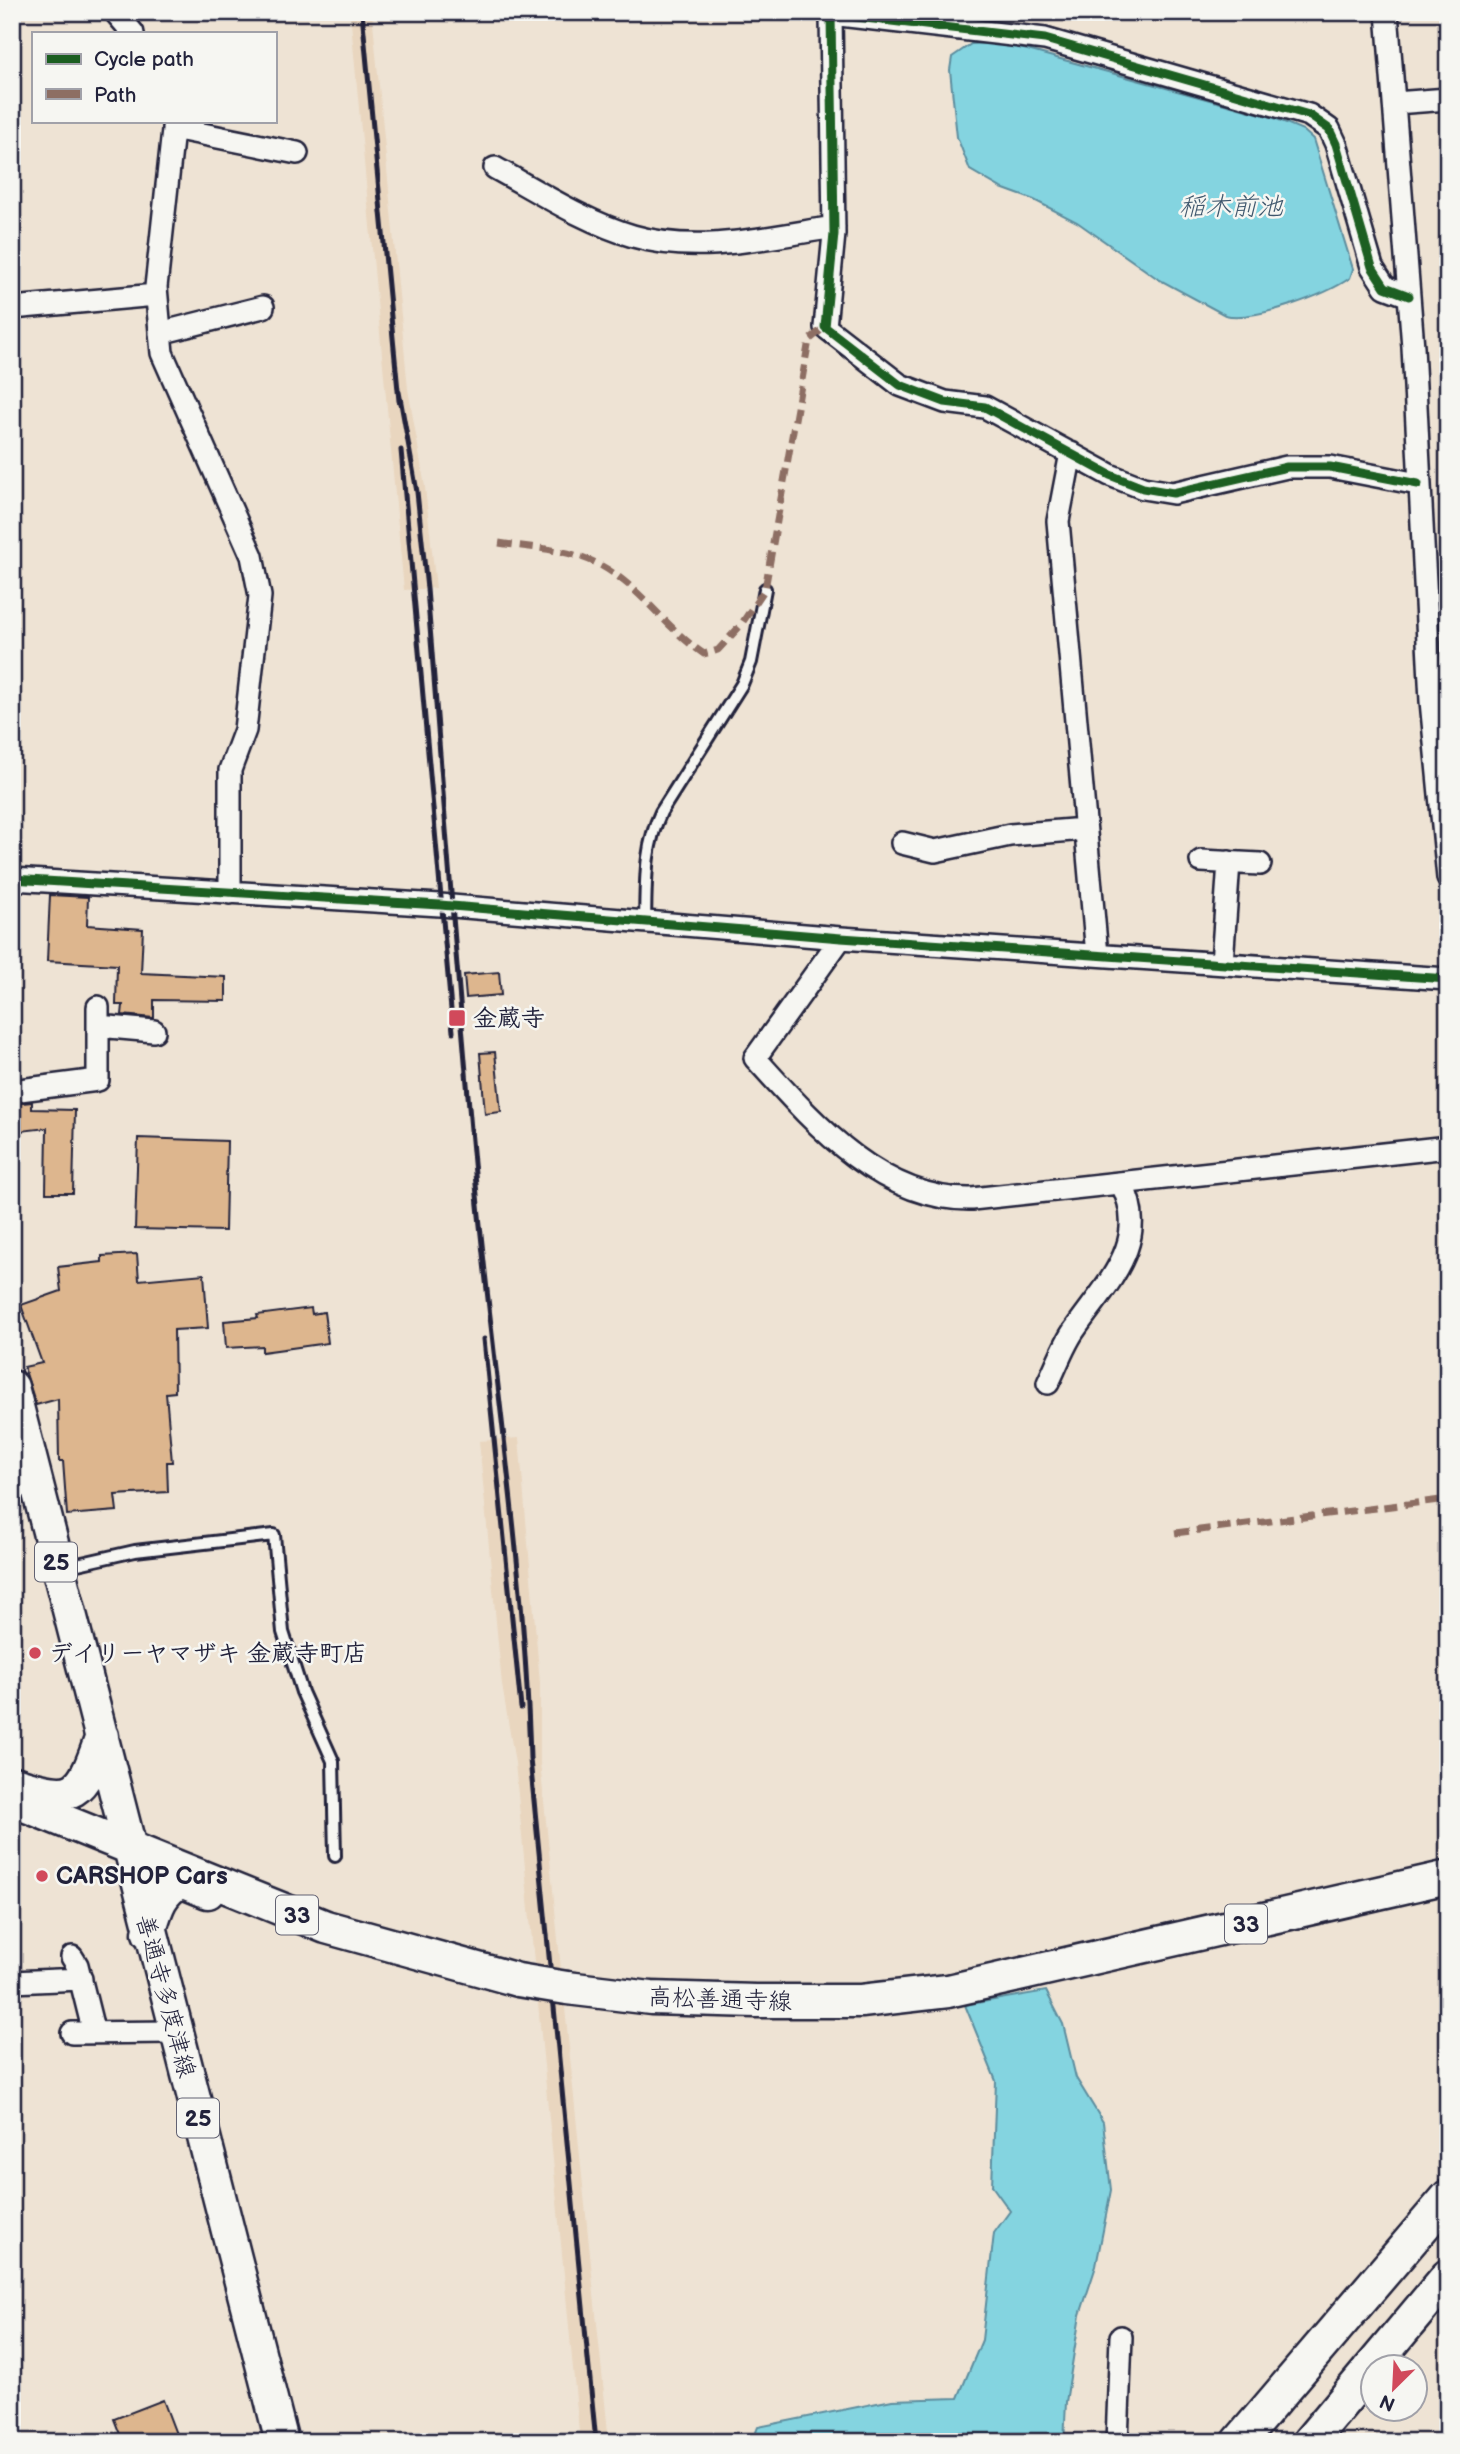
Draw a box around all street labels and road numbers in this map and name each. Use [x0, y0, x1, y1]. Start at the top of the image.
road number: 25 [35, 1542, 77, 1582]
road number: 33 [276, 1896, 318, 1934]
road number: 33 [1225, 1904, 1267, 1943]
street label: 善通寺多度津線 [130, 1911, 201, 2081]
street label: 高松善通寺線 [648, 1982, 792, 2017]
road number: 25 [177, 2098, 219, 2138]

